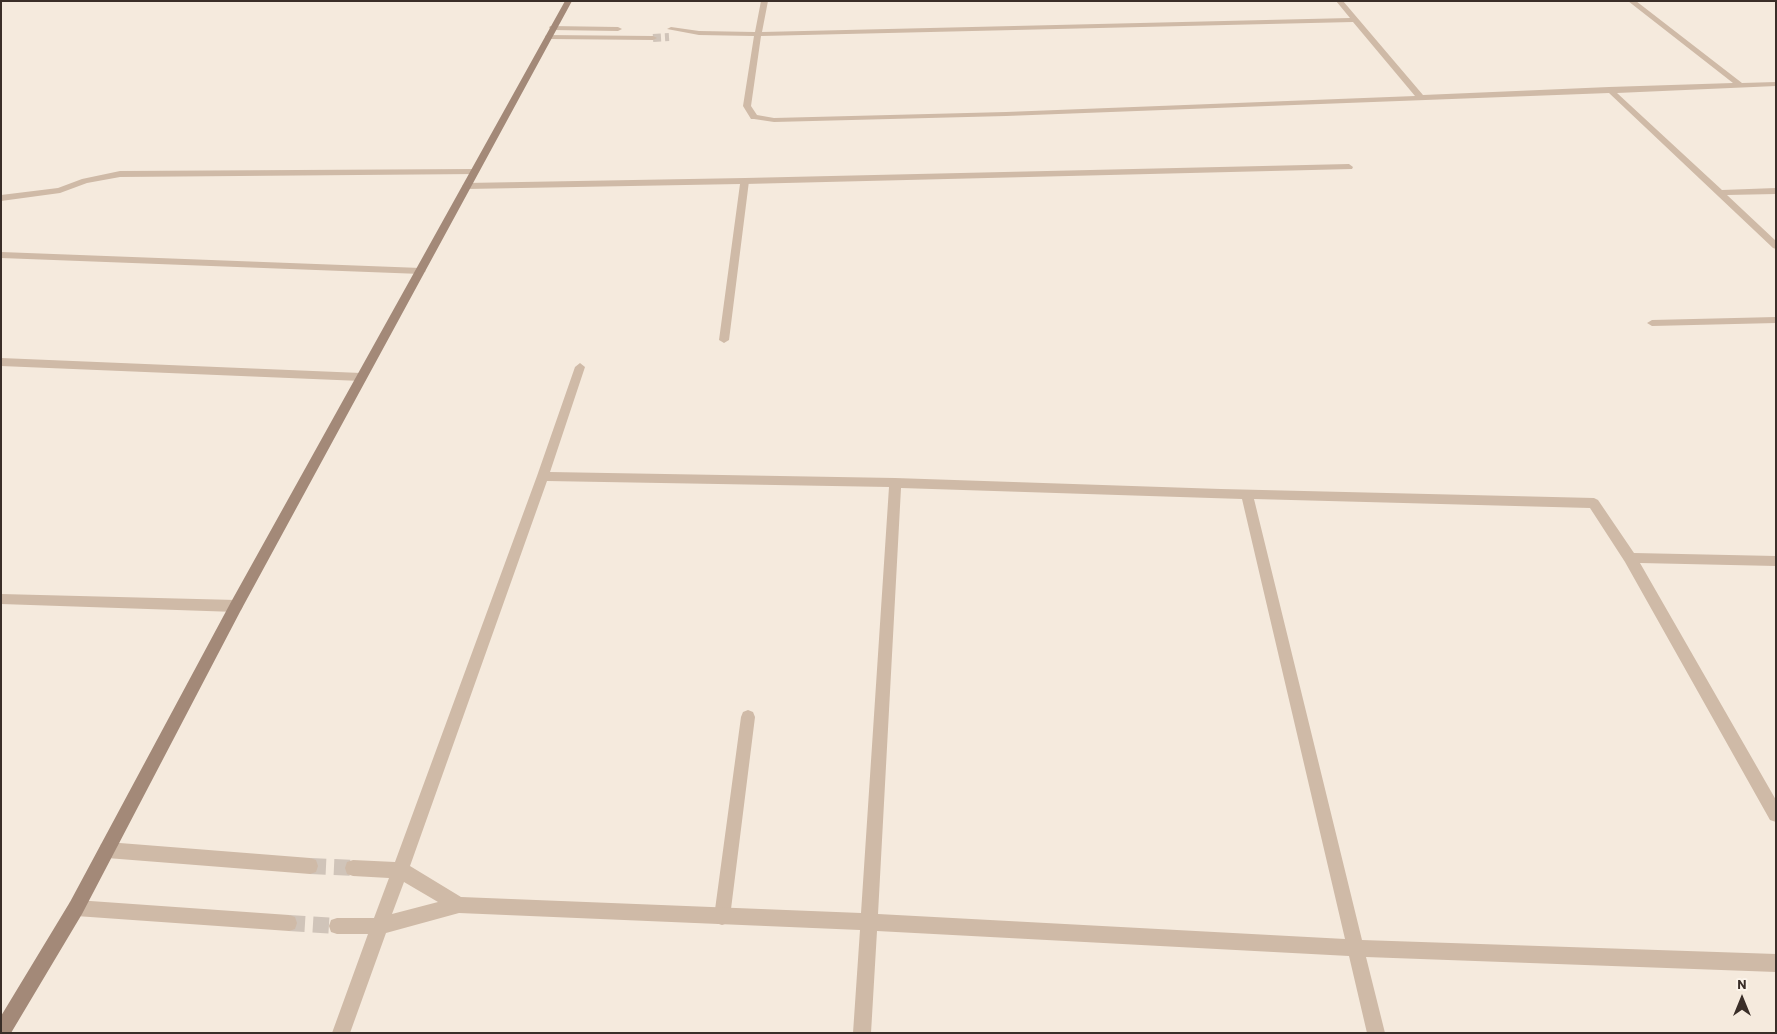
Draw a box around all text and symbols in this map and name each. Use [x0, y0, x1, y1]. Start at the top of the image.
north arrow [1717, 974, 1767, 1024]
text: N [1737, 975, 1747, 992]

